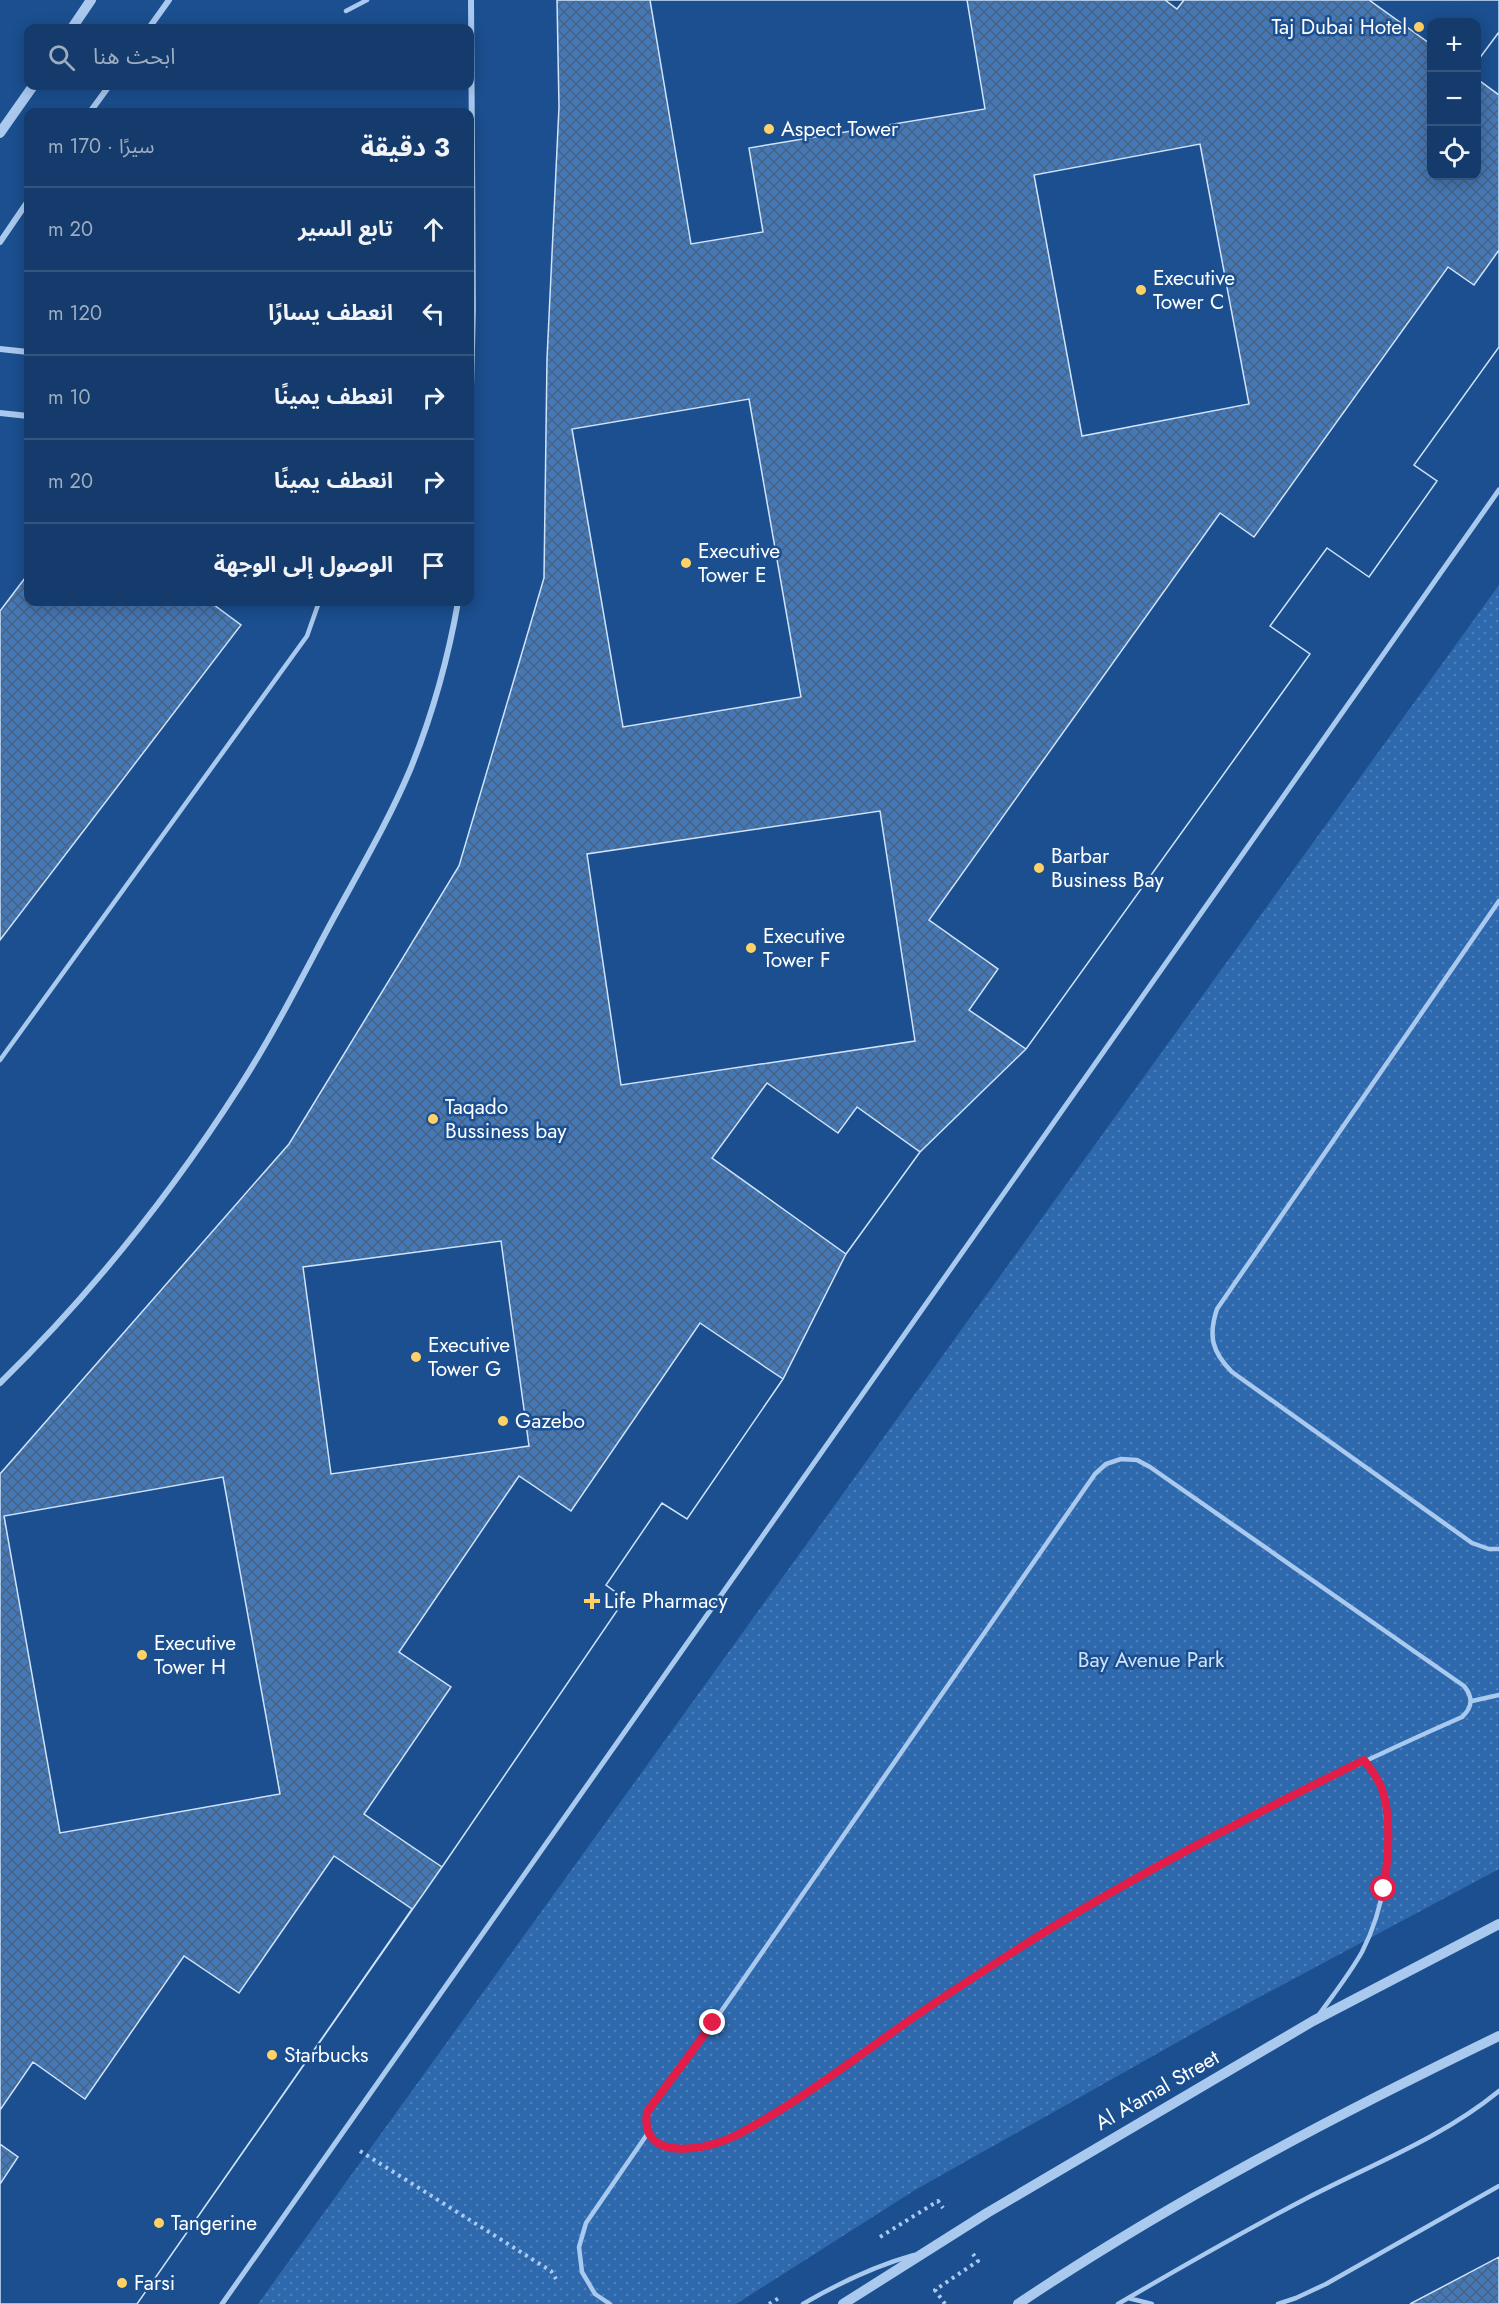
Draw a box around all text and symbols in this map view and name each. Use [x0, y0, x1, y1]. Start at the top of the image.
place label: Taj Dubai Hotel [1271, 12, 1407, 42]
map controls [1427, 18, 1481, 180]
button: + [1427, 18, 1481, 72]
marker: Taj Dubai Hotel [1412, 20, 1426, 34]
search box [24, 24, 474, 90]
text: ابحث هنا [93, 40, 175, 72]
icon: search [45, 41, 78, 74]
button: − [1427, 72, 1481, 126]
place label: Aspect Tower [781, 114, 899, 144]
marker: Aspect Tower [762, 122, 776, 136]
button: locate [1427, 126, 1481, 180]
text: 3 دقيقة [361, 128, 450, 166]
text: سيرًا · 170 m [48, 132, 154, 161]
text: تابع السير [298, 212, 393, 244]
icon: ahead [417, 213, 450, 246]
text: 20 m [48, 215, 93, 244]
place label: Executive Tower C [1153, 263, 1235, 317]
marker: Executive Tower C [1134, 283, 1148, 297]
text: انعطف يسارًا [268, 296, 393, 328]
icon: left [417, 297, 450, 330]
text: 120 m [48, 299, 102, 328]
text: انعطف يمينًا [274, 380, 393, 412]
icon: right [417, 381, 450, 414]
text: 10 m [48, 383, 91, 412]
text: انعطف يمينًا [274, 464, 393, 496]
icon: right [417, 465, 450, 498]
text: 20 m [48, 467, 93, 496]
place label: Executive Tower E [698, 536, 780, 590]
text: الوصول إلى الوجهة [214, 548, 393, 580]
icon: arrive [417, 549, 450, 582]
marker: Executive Tower E [679, 556, 693, 570]
place label: Barbar Business Bay [1051, 841, 1164, 895]
marker: Barbar Business Bay [1032, 861, 1046, 875]
place label: Executive Tower F [763, 921, 845, 975]
marker: Executive Tower F [744, 941, 758, 955]
place label: Taqado Bussiness bay [445, 1092, 567, 1146]
marker: Taqado Bussiness bay [426, 1112, 440, 1126]
place label: Executive Tower G [428, 1330, 510, 1384]
marker: Executive Tower G [409, 1350, 423, 1364]
place label: Gazebo [515, 1406, 585, 1436]
marker: Gazebo [496, 1414, 510, 1428]
place label: Life Pharmacy [604, 1586, 728, 1616]
marker: Life Pharmacy [585, 1594, 599, 1608]
place label: Executive Tower H [154, 1628, 236, 1682]
park label: Bay Avenue Park [1078, 1645, 1225, 1675]
marker: Executive Tower H [135, 1648, 149, 1662]
route start [1370, 1875, 1396, 1901]
route end [699, 2009, 725, 2035]
place label: Starbucks [284, 2040, 369, 2070]
street label: Al A'amal Street [1089, 2042, 1225, 2138]
marker: Starbucks [265, 2048, 279, 2062]
place label: Tangerine [171, 2208, 257, 2238]
marker: Tangerine [152, 2216, 166, 2230]
place label: Farsi [134, 2268, 175, 2298]
marker: Farsi [115, 2276, 129, 2290]

